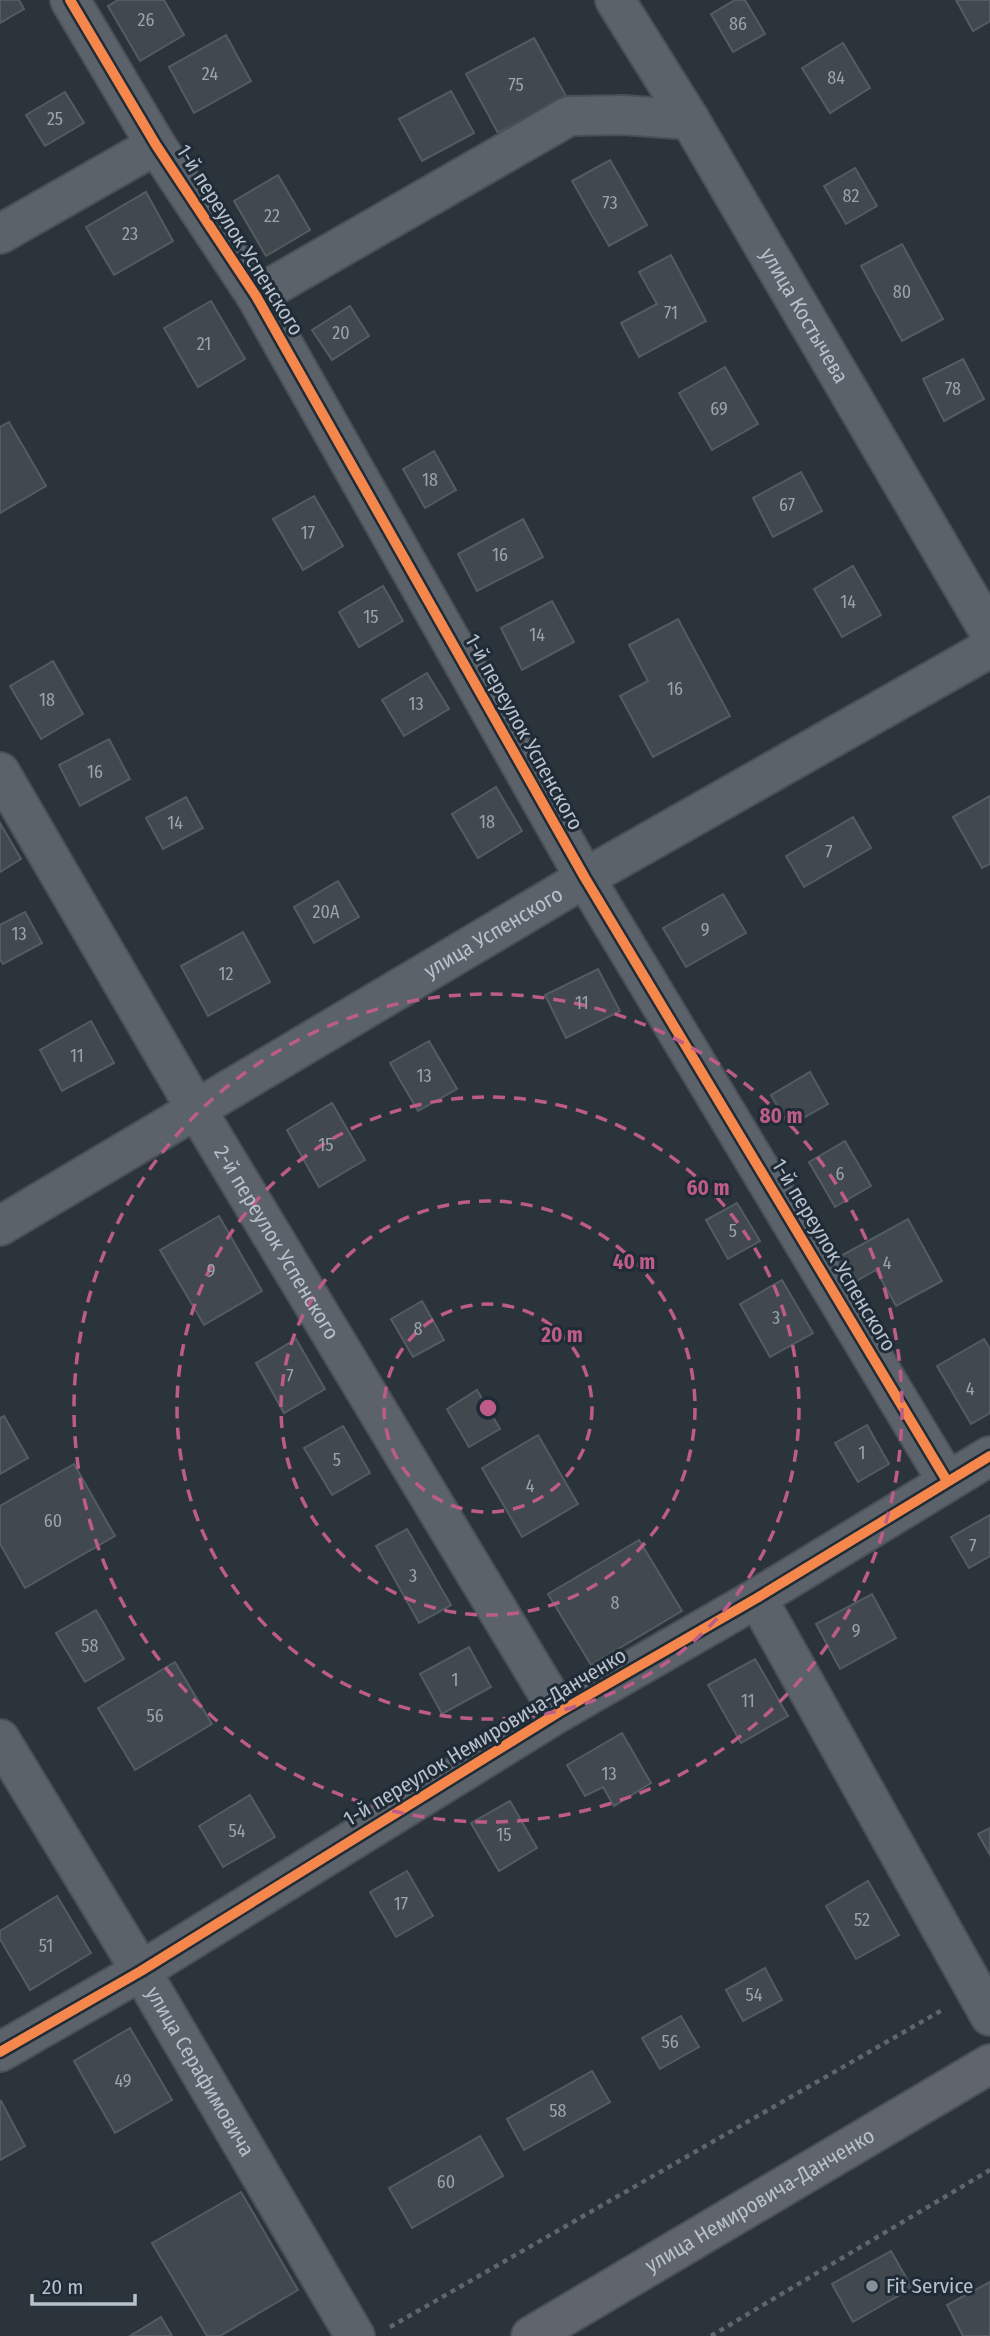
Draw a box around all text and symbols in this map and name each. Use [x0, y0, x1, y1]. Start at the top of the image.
house number: 26 [138, 9, 155, 31]
house number: 86 [729, 13, 747, 35]
house number: 24 [202, 63, 218, 85]
house number: 84 [827, 67, 845, 89]
house number: 75 [508, 74, 524, 96]
house number: 25 [47, 108, 63, 130]
street label: 1-й переулок Успенского [171, 140, 309, 340]
house number: 82 [843, 185, 859, 207]
house number: 73 [602, 192, 618, 214]
house number: 22 [264, 205, 280, 227]
house number: 23 [122, 223, 138, 245]
street label: улица Костычева [755, 243, 854, 388]
house number: 80 [893, 281, 911, 303]
house number: 71 [664, 302, 678, 324]
house number: 20 [332, 322, 350, 344]
house number: 21 [197, 333, 211, 355]
house number: 78 [945, 378, 961, 400]
house number: 69 [710, 398, 728, 420]
house number: 18 [422, 469, 438, 491]
house number: 67 [779, 494, 795, 516]
house number: 17 [301, 522, 315, 544]
house number: 16 [492, 544, 508, 566]
house number: 14 [840, 591, 856, 613]
house number: 15 [363, 606, 379, 628]
house number: 14 [529, 624, 545, 646]
street label: 1-й переулок Успенского [459, 629, 589, 835]
house number: 16 [667, 678, 683, 700]
house number: 18 [39, 689, 55, 711]
house number: 13 [408, 693, 424, 715]
house number: 16 [87, 761, 103, 783]
house number: 18 [479, 811, 495, 833]
house number: 14 [167, 812, 183, 834]
house number: 7 [825, 841, 833, 863]
street label: улица Успенского [419, 881, 567, 984]
house number: 20А [313, 901, 340, 923]
house number: 9 [701, 919, 709, 941]
house number: 13 [11, 923, 27, 945]
house number: 12 [219, 963, 234, 985]
house number: 11 [575, 992, 589, 1014]
house number: 11 [70, 1045, 84, 1067]
house number: 13 [416, 1065, 432, 1087]
text: 80 m [760, 1103, 802, 1129]
house number: 15 [318, 1134, 334, 1156]
street label: 2-й переулок Успенского [208, 1141, 345, 1344]
street label: 1-й переулок Успенского [766, 1154, 902, 1356]
house number: 6 [836, 1163, 845, 1185]
text: 60 m [687, 1175, 729, 1201]
house number: 5 [729, 1220, 737, 1242]
text: 40 m [613, 1249, 655, 1275]
house number: 4 [883, 1252, 892, 1274]
house number: 9 [207, 1260, 215, 1282]
house number: 3 [772, 1307, 780, 1329]
house number: 8 [414, 1318, 423, 1340]
text: 20 m [540, 1322, 583, 1348]
house number: 7 [286, 1365, 294, 1387]
house number: 4 [966, 1378, 975, 1400]
centre of rings [476, 1396, 500, 1420]
house number: 1 [858, 1442, 866, 1464]
house number: 5 [333, 1449, 341, 1471]
house number: 4 [526, 1475, 535, 1497]
house number: 60 [44, 1510, 62, 1532]
house number: 7 [969, 1535, 977, 1557]
house number: 3 [409, 1565, 417, 1587]
house number: 8 [611, 1592, 620, 1614]
house number: 9 [852, 1620, 860, 1642]
house number: 58 [81, 1635, 99, 1657]
street label: 1-й переулок Немировича-Данченко [339, 1642, 631, 1832]
house number: 1 [451, 1669, 459, 1691]
house number: 11 [741, 1690, 755, 1712]
house number: 56 [146, 1705, 164, 1727]
house number: 13 [601, 1763, 617, 1785]
house number: 54 [229, 1820, 246, 1842]
house number: 15 [496, 1824, 512, 1846]
house number: 17 [394, 1893, 408, 1915]
house number: 52 [854, 1909, 870, 1931]
house number: 51 [39, 1935, 53, 1957]
street label: улица Серафимовича [140, 1982, 260, 2161]
house number: 54 [746, 1984, 763, 2006]
house number: 56 [661, 2031, 679, 2053]
house number: 49 [114, 2070, 132, 2092]
house number: 58 [549, 2100, 567, 2122]
street label: улица Немировича-Данченко [640, 2122, 879, 2278]
house number: 60 [437, 2171, 455, 2193]
scale bar [32, 2262, 135, 2306]
place label: Fit Service [886, 2273, 973, 2299]
text: 20 m [42, 2274, 83, 2300]
marker: Fit Service [864, 2278, 880, 2294]

